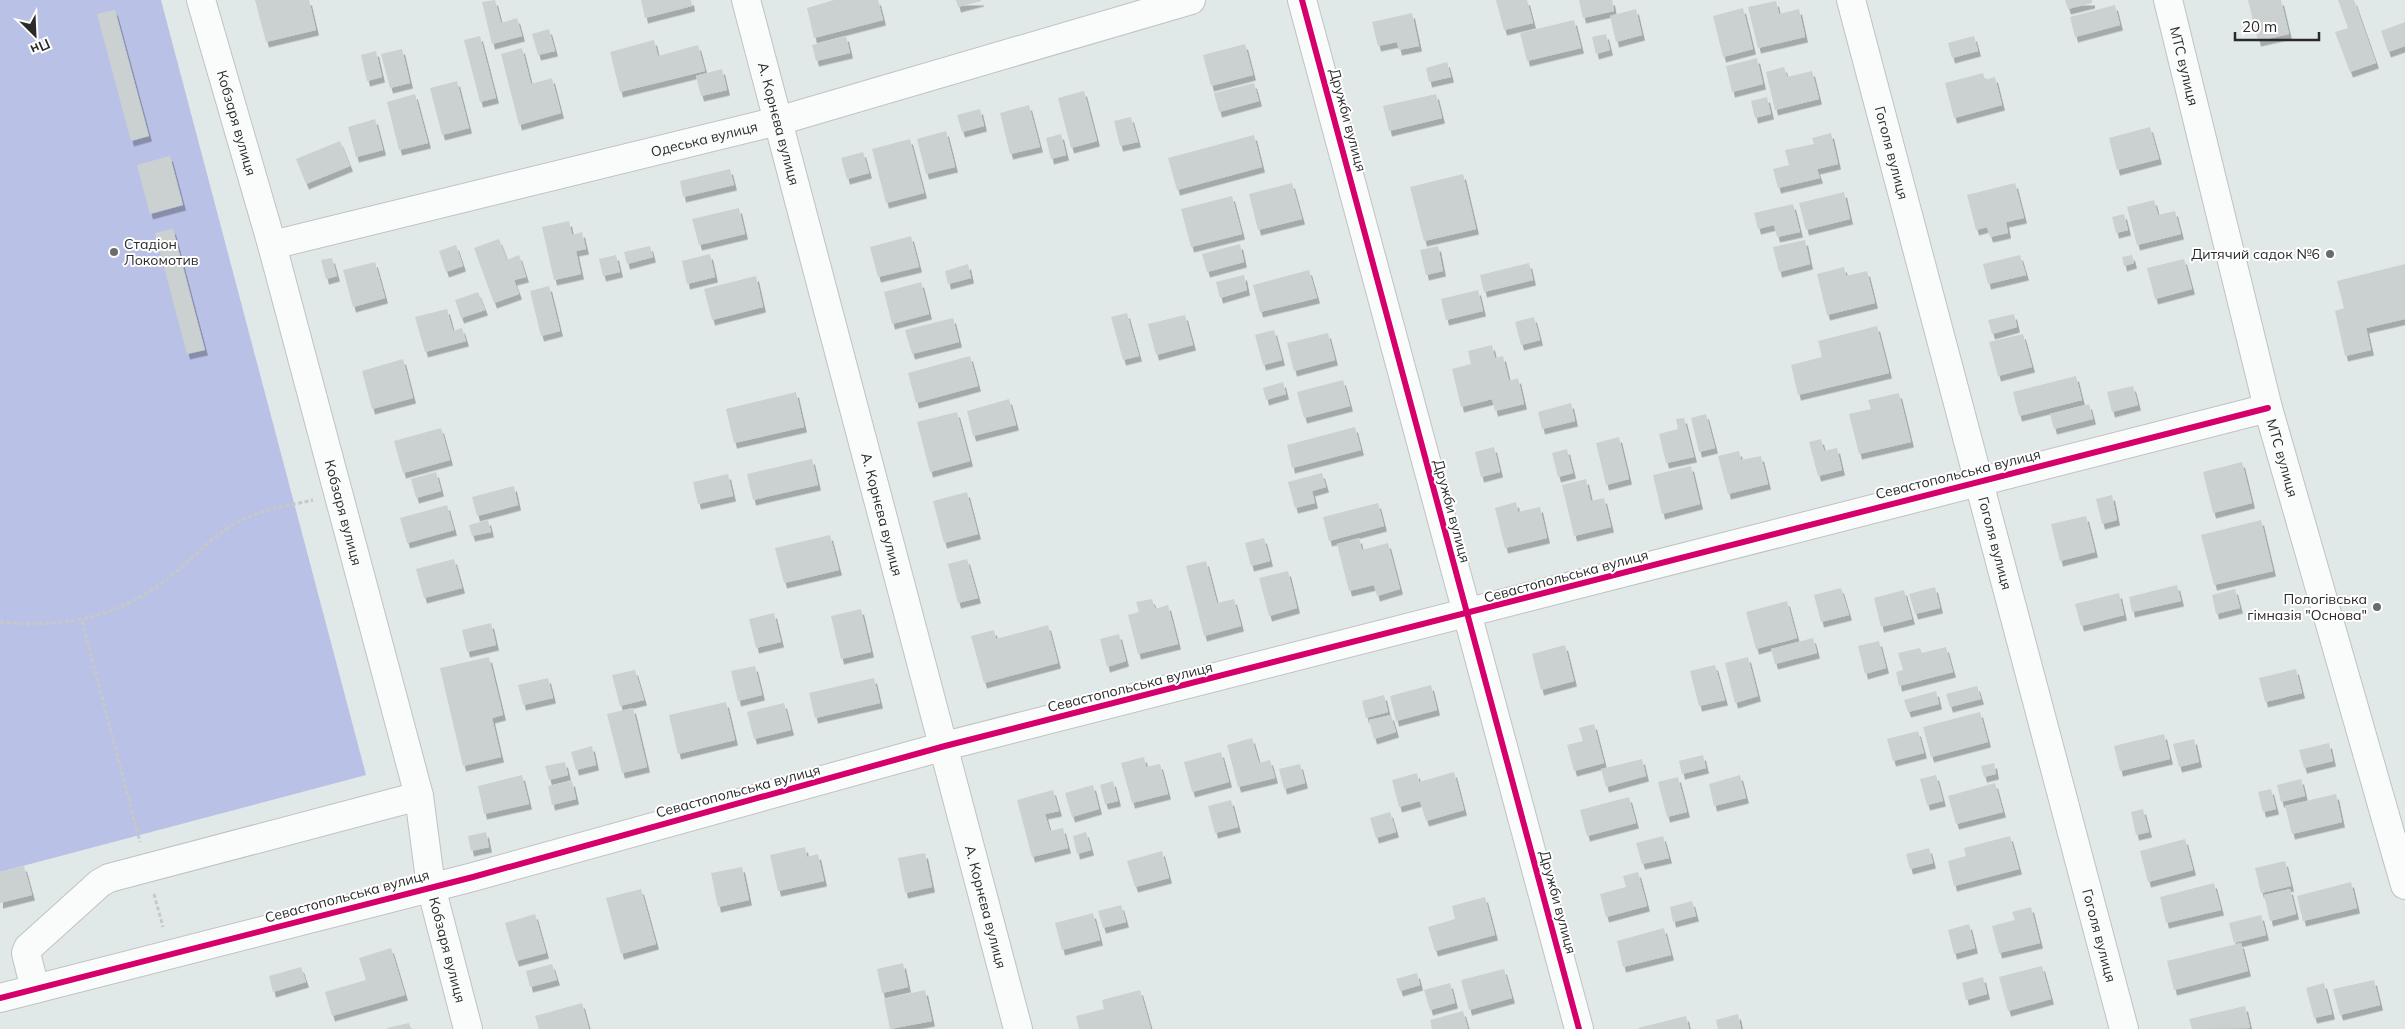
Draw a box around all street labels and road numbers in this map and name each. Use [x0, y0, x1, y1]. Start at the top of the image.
street label: МТС вулиця [2166, 25, 2203, 107]
street label: А. Корнєва вулиця [754, 60, 804, 187]
street label: Дружби вулиця [1326, 66, 1370, 174]
street label: Кобзаря вулиця [213, 68, 260, 178]
street label: Гоголя вулиця [1871, 104, 1913, 201]
street label: Одеська вулиця [649, 117, 759, 161]
street label: МТС вулиця [2263, 417, 2302, 499]
street label: Севастопольська вулиця [1874, 445, 2042, 503]
street label: А. Корнєва вулиця [857, 451, 907, 578]
street label: Дружби вулиця [1430, 457, 1474, 565]
street label: Кобзаря вулиця [321, 458, 366, 567]
street label: Гоголя вулиця [1974, 495, 2016, 592]
street label: Севастопольська вулиця [1482, 545, 1650, 607]
street label: Севастопольська вулиця [1046, 658, 1214, 716]
street label: Севастопольська вулиця [654, 760, 822, 822]
street label: А. Корнєва вулиця [961, 843, 1011, 970]
street label: Дружби вулиця [1536, 848, 1580, 956]
street label: Севастопольська вулиця [263, 865, 431, 927]
street label: Гоголя вулиця [2078, 887, 2120, 984]
street label: Кобзаря вулиця [425, 895, 470, 1005]

